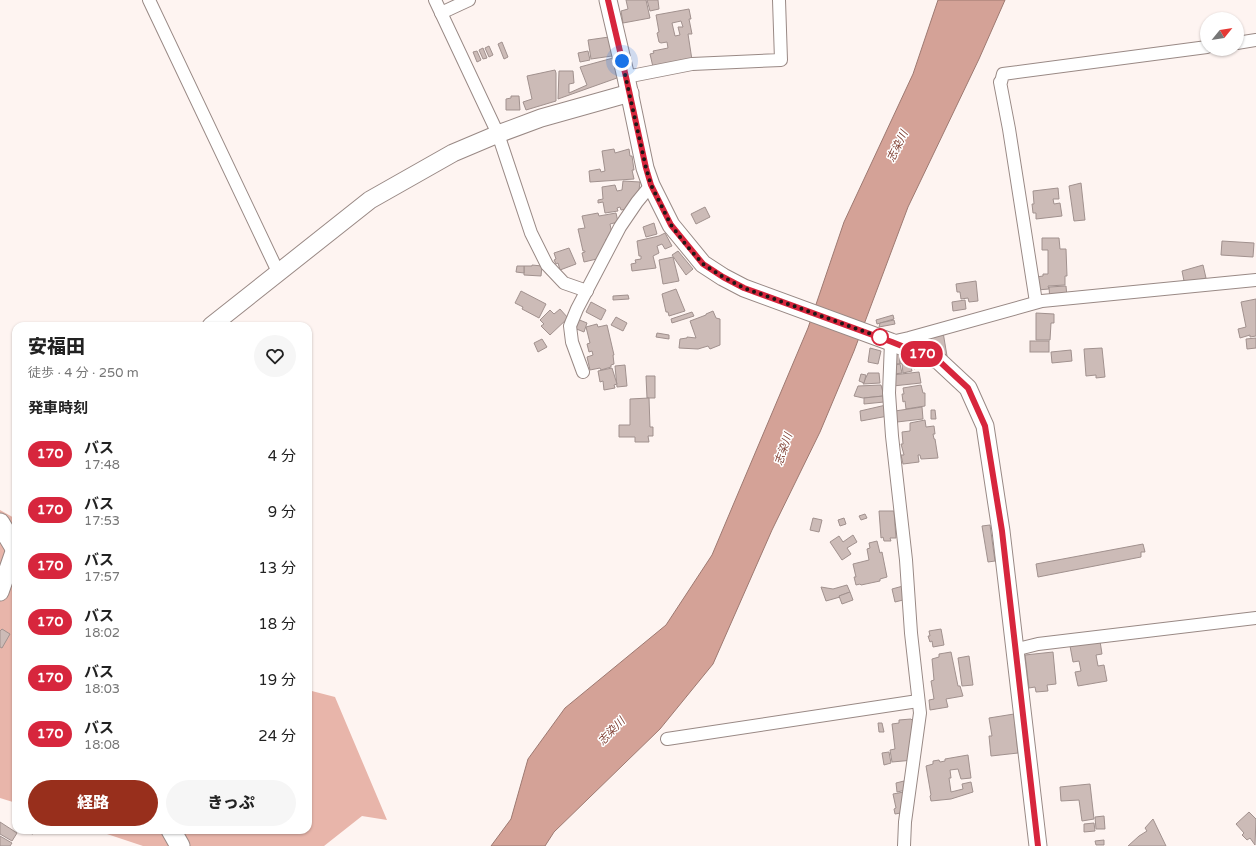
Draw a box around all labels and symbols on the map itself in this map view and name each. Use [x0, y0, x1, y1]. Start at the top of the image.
north arrow [1200, 12, 1244, 56]
your location [612, 51, 632, 71]
water label: 志染川 [884, 128, 911, 164]
unlabelled marker [871, 328, 889, 346]
line badge: 170 [899, 341, 945, 367]
water label: 志染川 [772, 431, 795, 467]
water label: 志染川 [595, 714, 628, 748]

